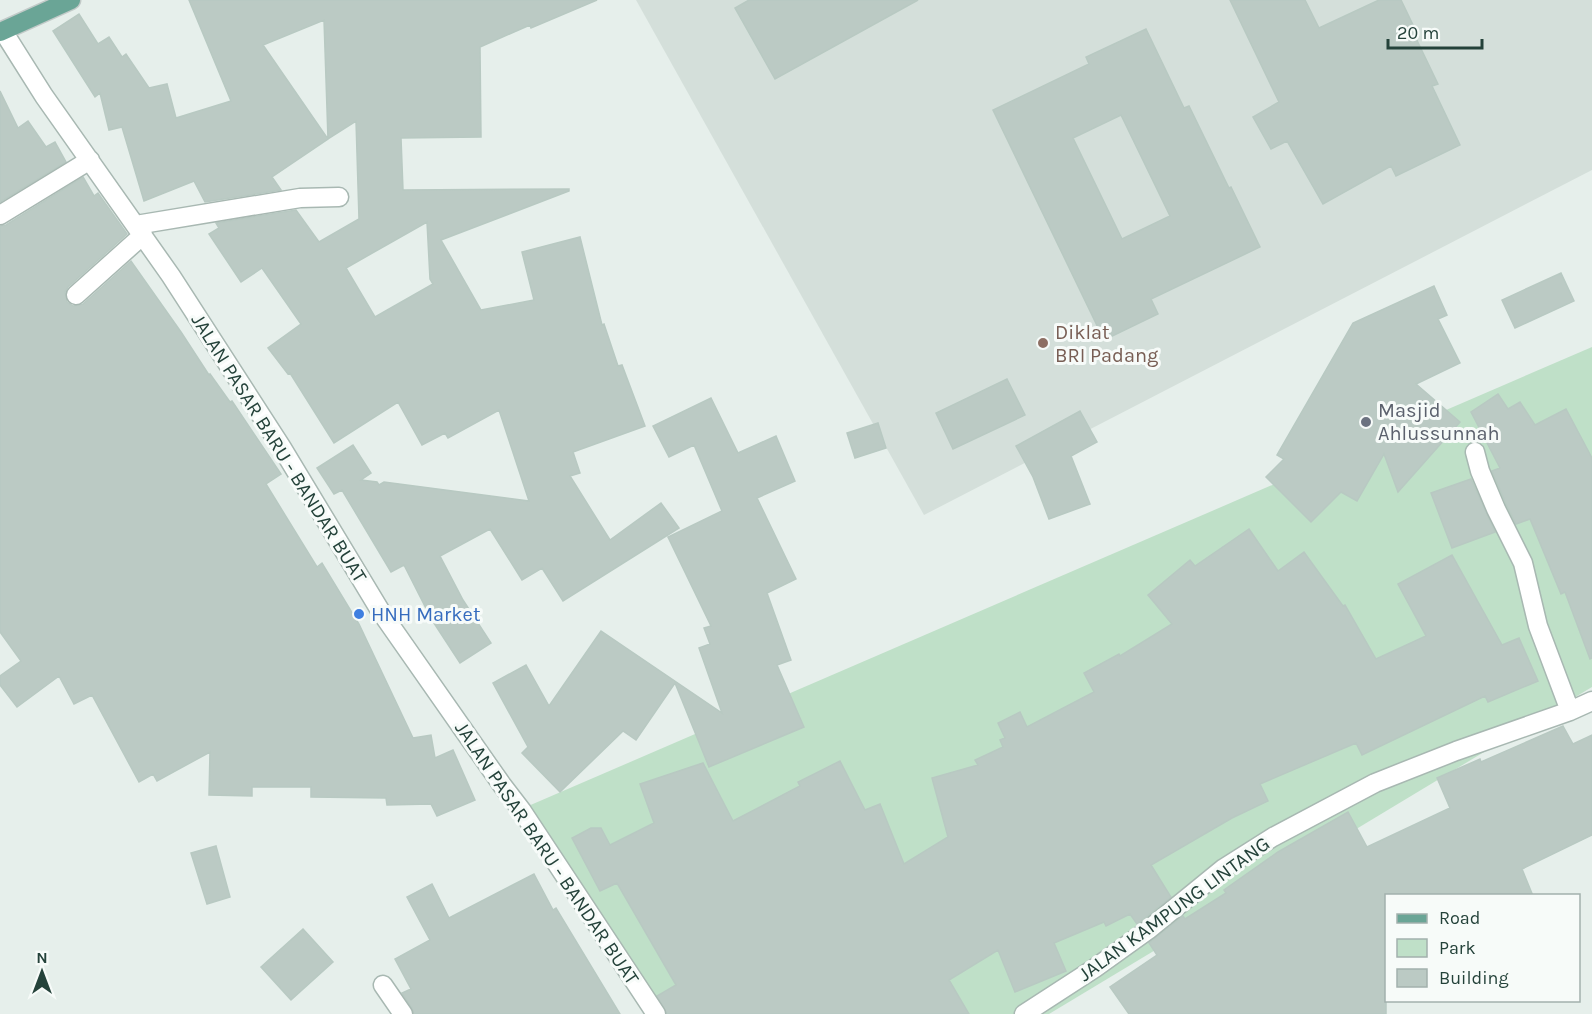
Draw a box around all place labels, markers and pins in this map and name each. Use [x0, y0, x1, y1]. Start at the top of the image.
place label: Diklat BRI Padang [1055, 321, 1158, 367]
marker: Diklat BRI Padang [1036, 336, 1050, 350]
place label: Masjid Ahlussunnah [1378, 399, 1500, 445]
marker: Masjid Ahlussunnah [1359, 415, 1373, 429]
place label: HNH Market [371, 603, 481, 626]
marker: HNH Market [352, 607, 366, 621]

